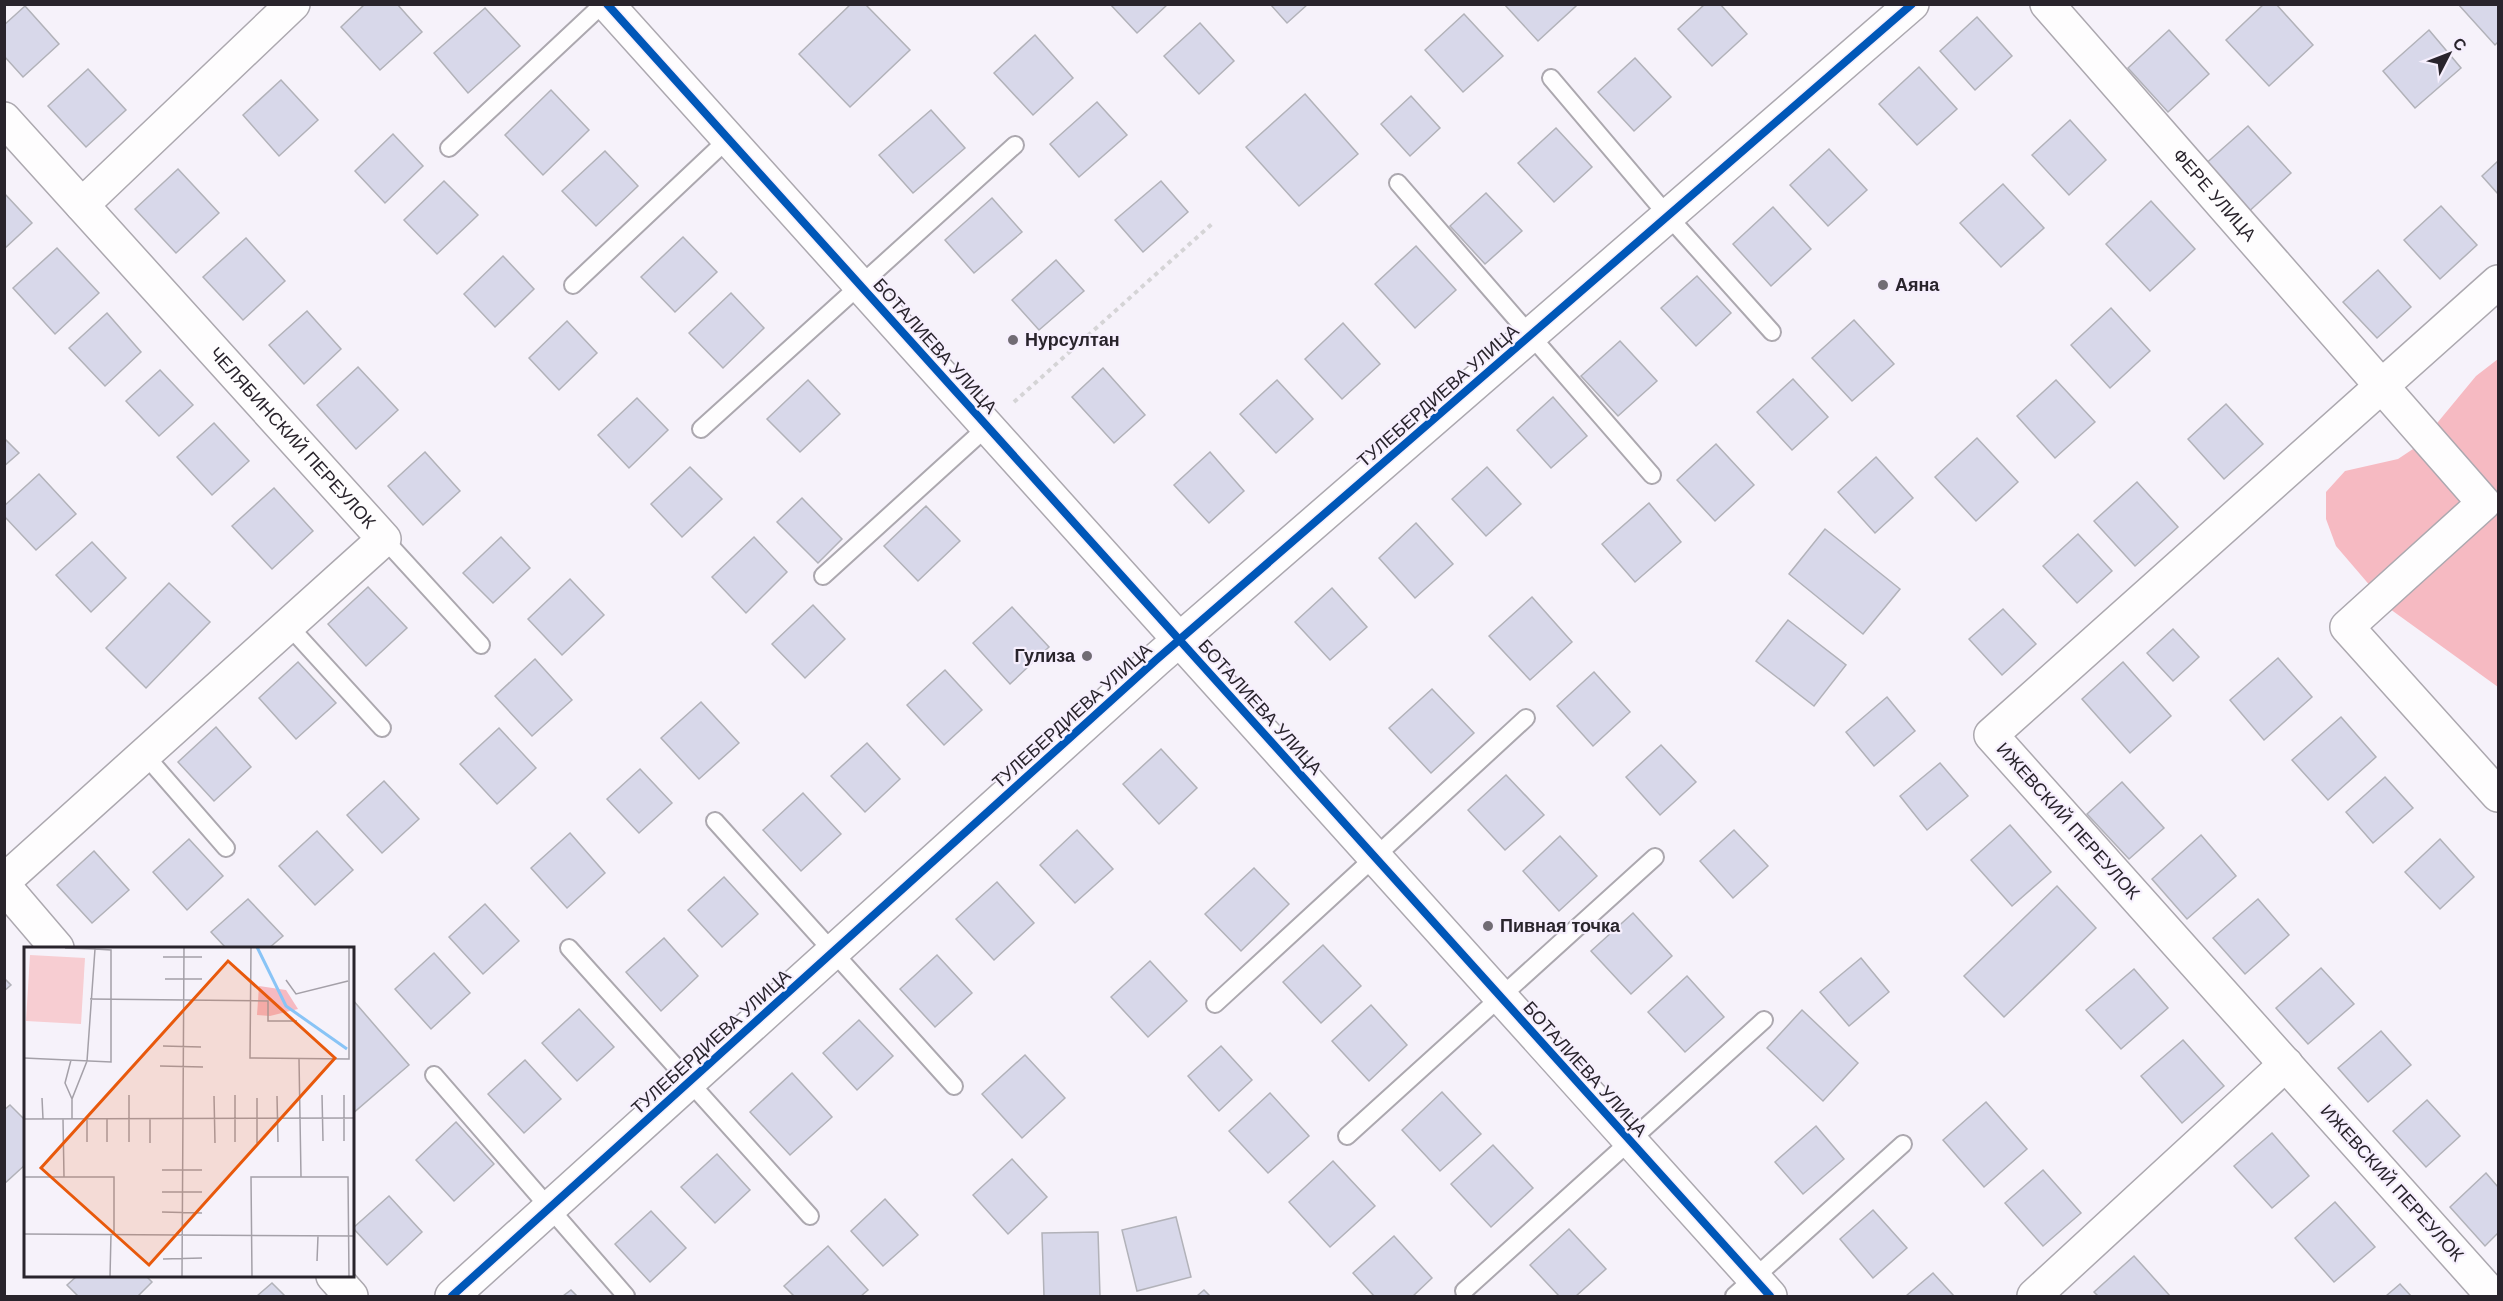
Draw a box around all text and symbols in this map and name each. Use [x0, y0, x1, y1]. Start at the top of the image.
north arrow [2419, 24, 2479, 84]
text: С [2450, 34, 2470, 55]
street label: ФЕРЕ УЛИЦА [2169, 145, 2260, 245]
street label: БОТАЛИЕВА УЛИЦА [869, 274, 1001, 418]
place label: Аяна [1895, 275, 1940, 295]
marker: Аяна [1876, 278, 1890, 292]
street label: ТУЛЕБЕРДИЕВА УЛИЦА [1353, 321, 1523, 471]
place label: Нурсултан [1025, 330, 1120, 350]
marker: Нурсултан [1006, 333, 1020, 347]
street label: ЧЕЛЯБИНСКИЙ ПЕРЕУЛОК [206, 343, 380, 533]
street label: БОТАЛИЕВА УЛИЦА [1194, 635, 1326, 779]
street label: ТУЛЕБЕРДИЕВА УЛИЦА [988, 639, 1156, 793]
place label: Гулиза [1014, 646, 1076, 666]
marker: Гулиза [1080, 649, 1094, 663]
street label: ИЖЕВСКИЙ ПЕРЕУЛОК [1993, 738, 2145, 904]
place label: Пивная точка [1500, 916, 1621, 936]
marker: Пивная точка [1481, 919, 1495, 933]
inset map [24, 947, 354, 1277]
street label: ТУЛЕБЕРДИЕВА УЛИЦА [627, 965, 795, 1119]
street label: БОТАЛИЕВА УЛИЦА [1519, 997, 1651, 1141]
street label: ИЖЕВСКИЙ ПЕРЕУЛОК [2317, 1100, 2469, 1266]

